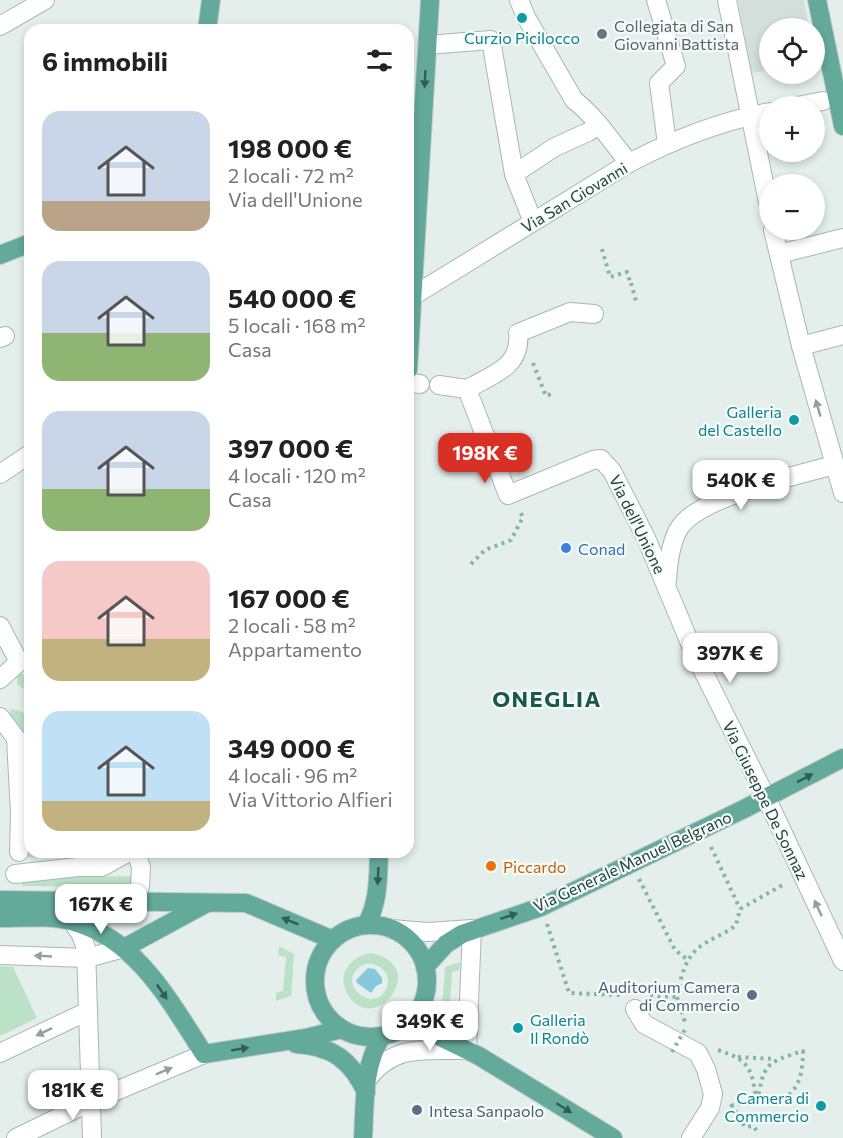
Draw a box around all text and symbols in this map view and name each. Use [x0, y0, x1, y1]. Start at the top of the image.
marker: Curzio Picilocco [515, 11, 529, 25]
place label: Collegiata di San Giovanni Battista [614, 16, 739, 53]
map controls [759, 18, 825, 240]
button: locate [759, 18, 825, 84]
marker: Collegiata di San Giovanni Battista [595, 27, 609, 41]
place label: Curzio Picilocco [464, 28, 580, 47]
icon: filters [363, 44, 396, 77]
text: 6 immobili [42, 45, 168, 76]
one-way arrow [420, 70, 430, 89]
button: + [759, 96, 825, 162]
text: 198 000 € [228, 132, 352, 163]
icon: home [90, 135, 162, 207]
street label: Via San Giovanni [517, 158, 631, 236]
text: 2 locali · 72 m² [228, 163, 354, 187]
button: − [759, 174, 825, 240]
text: Via dell'Unione [228, 187, 363, 211]
text: 540 000 € [228, 282, 356, 313]
icon: home [90, 285, 162, 357]
text: 5 locali · 168 m² [228, 313, 365, 337]
text: Casa [228, 337, 272, 361]
one-way arrow [813, 399, 822, 417]
place label: Galleria del Castello [698, 402, 782, 439]
marker: Galleria del Castello [787, 413, 801, 427]
text: 397 000 € [228, 432, 353, 463]
pin: 198K € [436, 433, 534, 484]
icon: home [90, 435, 162, 507]
text: 198K € [452, 440, 518, 464]
pin: 540K € [692, 460, 790, 511]
text: 4 locali · 120 m² [228, 463, 366, 487]
text: 540K € [706, 467, 776, 491]
street label: Via dell'Unione [606, 471, 670, 577]
text: Casa [228, 487, 272, 511]
place label: Conad [578, 539, 625, 558]
marker: Conad [559, 541, 573, 555]
text: 167 000 € [228, 582, 350, 613]
icon: home [90, 585, 162, 657]
text: 2 locali · 58 m² [228, 613, 356, 637]
pin: 397K € [681, 633, 779, 684]
text: Appartamento [228, 637, 362, 661]
text: 397K € [697, 640, 763, 664]
district label: ONEGLIA [492, 685, 602, 712]
street label: Via Giuseppe De Sonnaz [719, 717, 813, 883]
text: 349 000 € [228, 732, 355, 763]
icon: home [90, 735, 162, 807]
text: 4 locali · 96 m² [228, 763, 357, 787]
one-way arrow [796, 773, 813, 782]
text: Via Vittorio Alfieri [228, 787, 393, 811]
street label: Via Generale Manuel Belgrano [530, 807, 734, 915]
place label: Piccardo [503, 857, 566, 876]
marker: Piccardo [484, 859, 498, 873]
one-way arrow [374, 867, 383, 886]
pin: 167K € [52, 884, 150, 935]
text: 167K € [69, 891, 133, 915]
one-way arrow [813, 899, 822, 916]
one-way arrow [500, 911, 518, 921]
one-way arrow [280, 916, 298, 926]
one-way arrow [34, 952, 53, 961]
place label: Auditorium Camera di Commercio [598, 977, 740, 1014]
one-way arrow [156, 984, 167, 1000]
marker: Auditorium Camera di Commercio [745, 988, 759, 1002]
pin: 349K € [381, 1001, 479, 1052]
text: 349K € [396, 1008, 464, 1032]
place label: Galleria Il Rondò [530, 1010, 589, 1047]
marker: Galleria Il Rondò [511, 1021, 525, 1035]
one-way arrow [35, 1027, 52, 1037]
one-way arrow [231, 1044, 250, 1053]
one-way arrow [155, 1066, 173, 1076]
pin: 181K € [24, 1070, 122, 1121]
text: 181K € [42, 1077, 104, 1101]
place label: Camera di Commercio [724, 1088, 809, 1125]
marker: Camera di Commercio [814, 1099, 828, 1113]
place label: Intesa Sanpaolo [429, 1101, 544, 1120]
one-way arrow [556, 1102, 572, 1113]
marker: Intesa Sanpaolo [410, 1103, 424, 1117]

